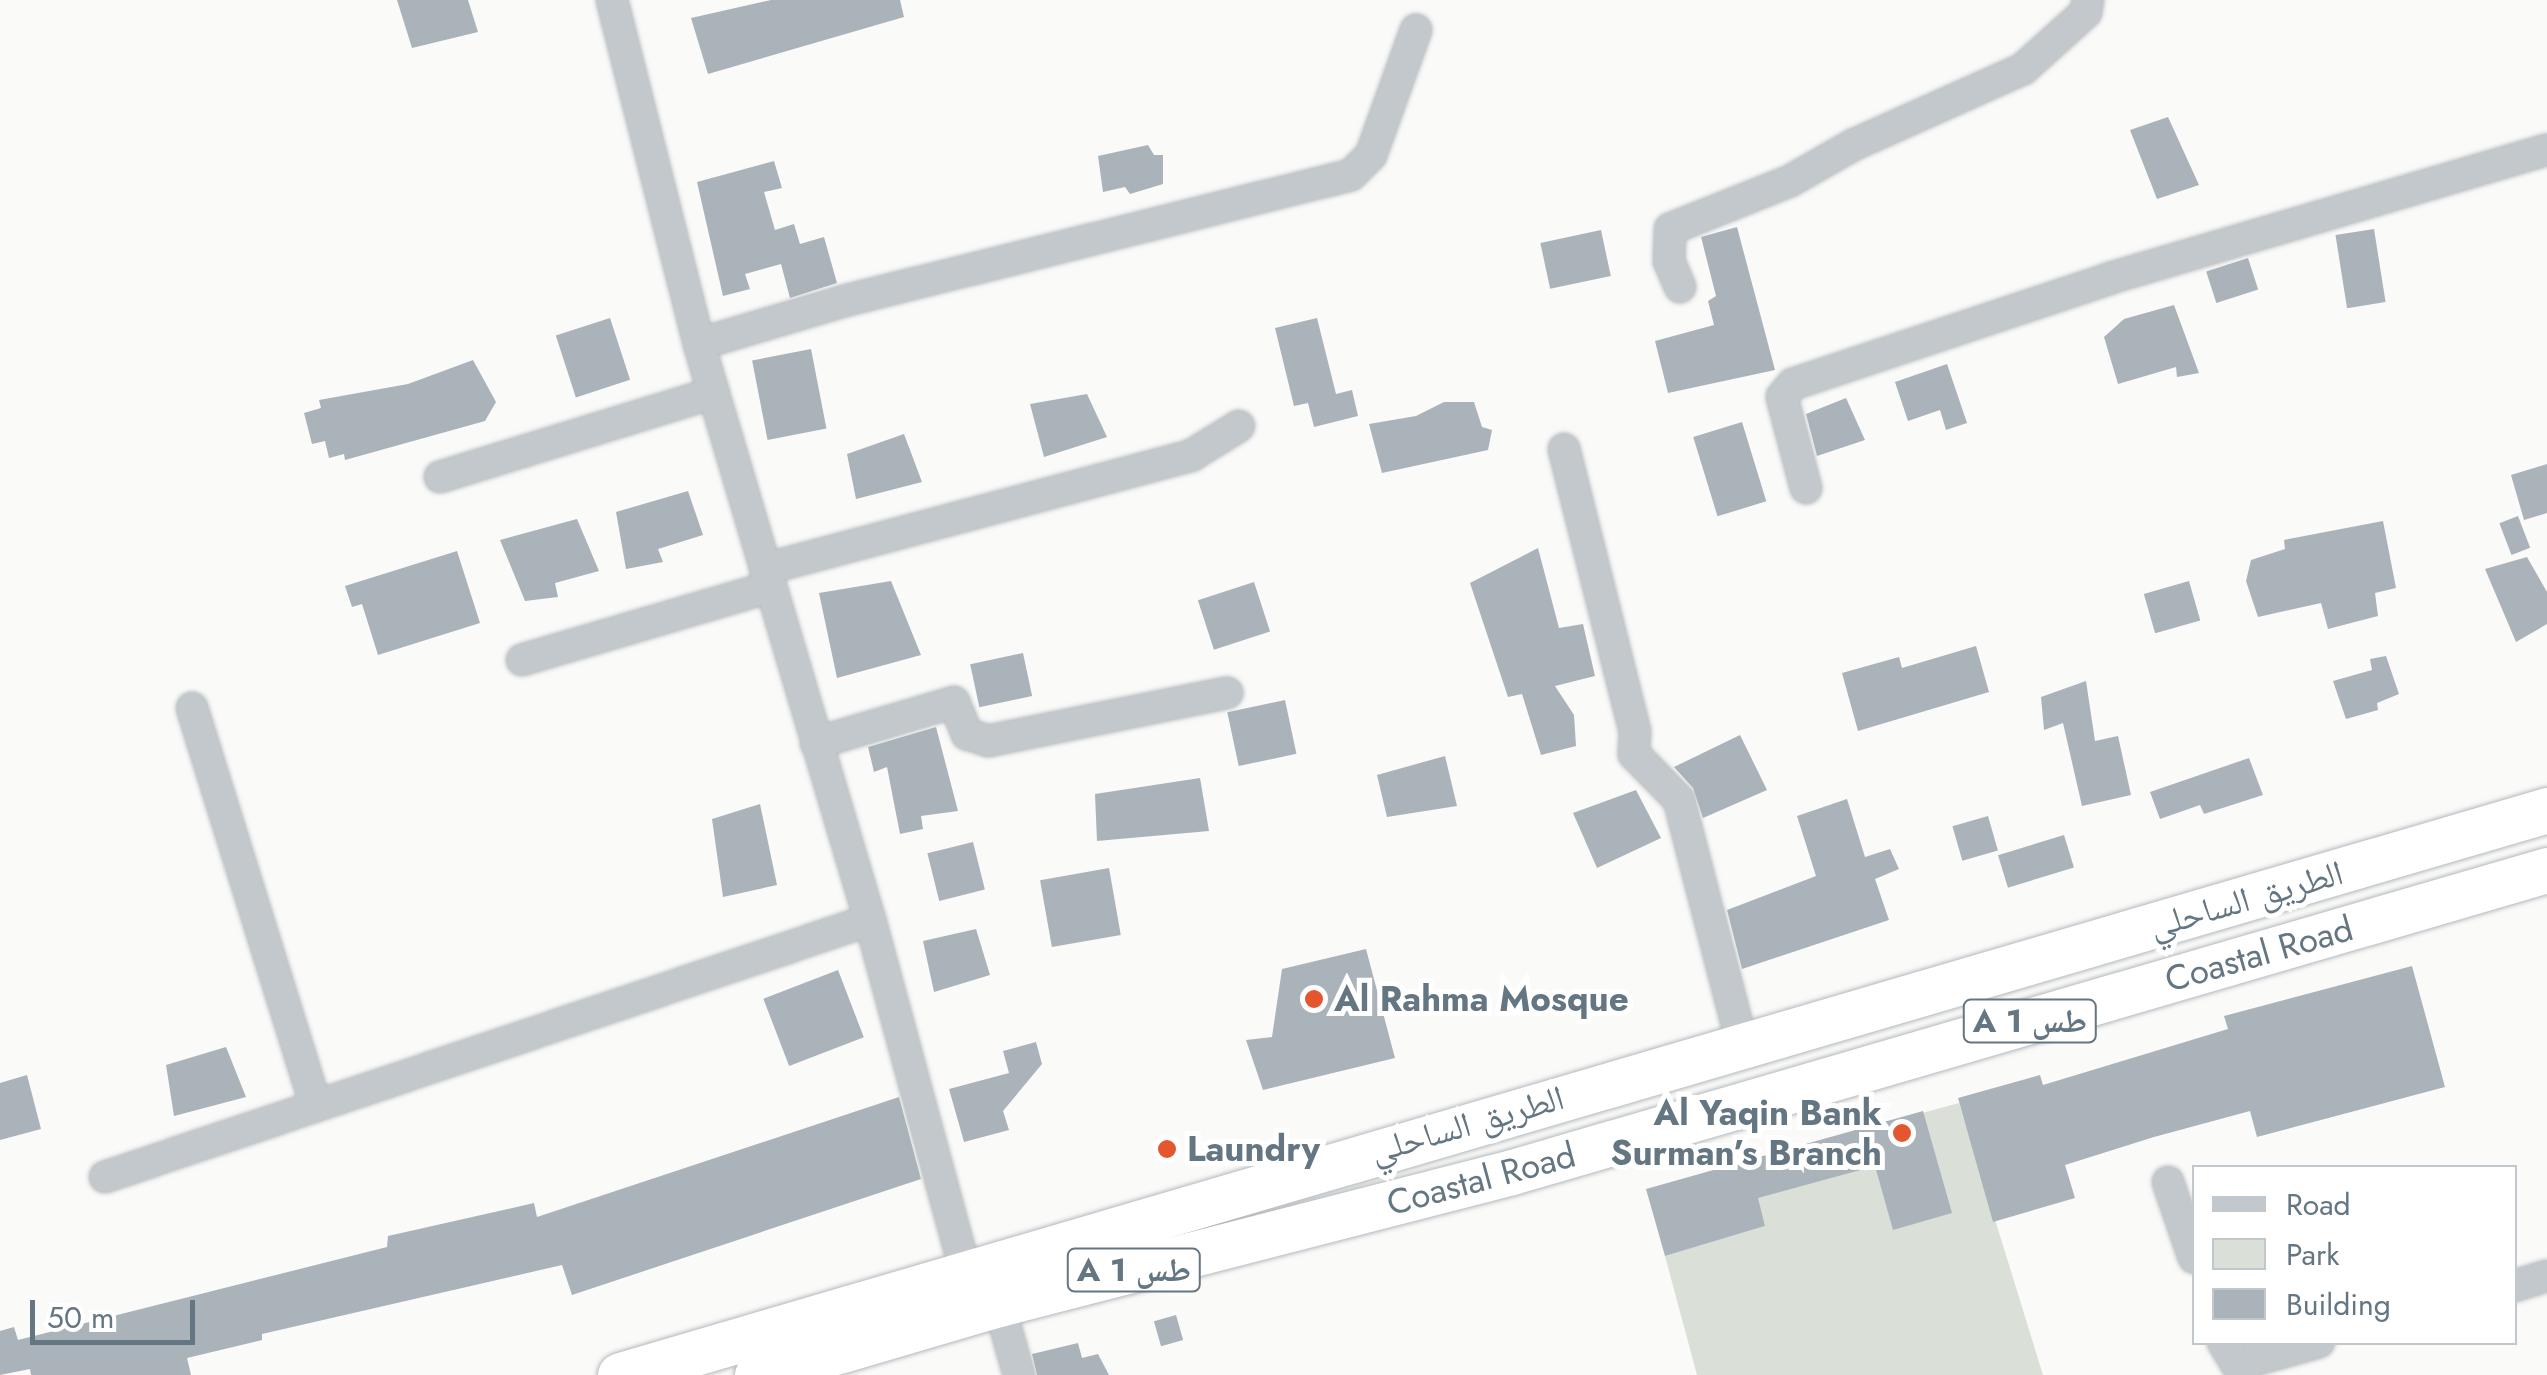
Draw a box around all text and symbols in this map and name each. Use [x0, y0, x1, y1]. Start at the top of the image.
street label: الطريق الساحلي [2144, 851, 2348, 947]
street label: Coastal Road [2160, 907, 2358, 1001]
place label: Al Rahma Mosque [1334, 978, 1629, 1020]
marker: Al Rahma Mosque [1303, 988, 1325, 1010]
road number: A 1 طس [1962, 994, 2098, 1048]
street label: الطريق الساحلي [1365, 1076, 1569, 1172]
place label: Al Yaqin Bank Surman’s Branch [1611, 1092, 1882, 1174]
marker: Al Yaqin Bank Surman’s Branch [1891, 1122, 1913, 1144]
place label: Laundry [1187, 1128, 1320, 1170]
street label: Coastal Road [1382, 1134, 1580, 1224]
marker: Laundry [1156, 1138, 1178, 1160]
legend [2192, 1165, 2517, 1345]
text: Road [2286, 1183, 2351, 1226]
text: Park [2286, 1233, 2339, 1276]
road number: A 1 طس [1066, 1243, 1202, 1297]
scale bar [35, 1280, 200, 1342]
text: Building [2286, 1283, 2391, 1326]
text: 50 m [47, 1296, 114, 1339]

